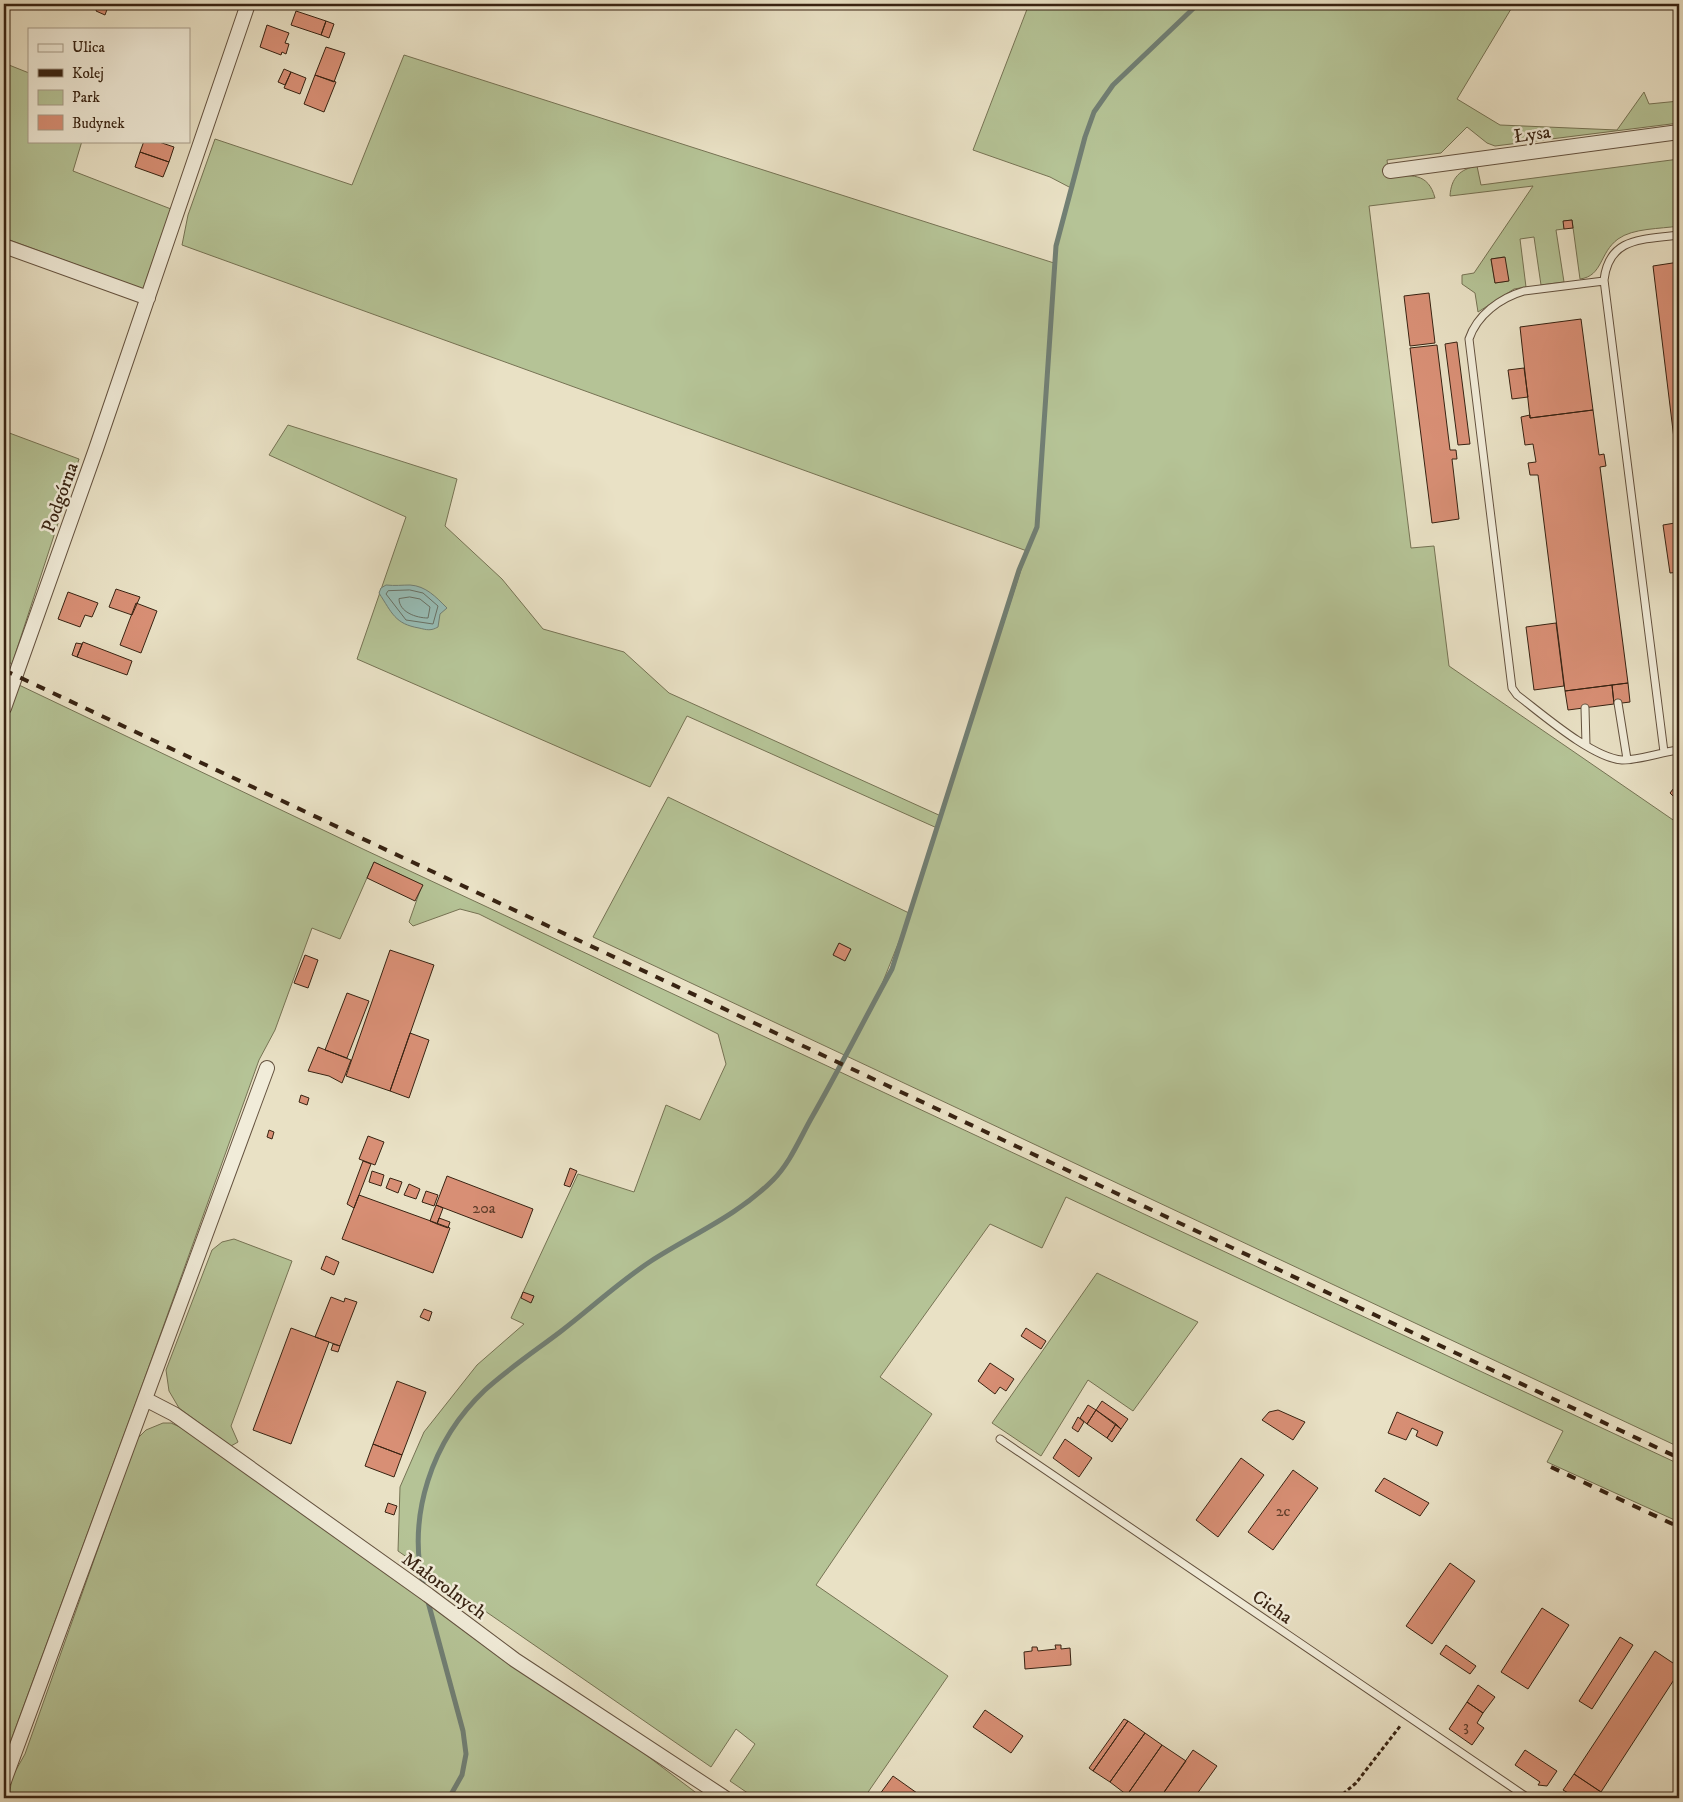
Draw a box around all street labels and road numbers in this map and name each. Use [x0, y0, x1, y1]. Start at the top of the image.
street label: Łysa [1512, 121, 1552, 148]
street label: Podgórna [37, 459, 84, 536]
street label: Małorolnych [397, 1548, 491, 1625]
street label: Cicha [1248, 1585, 1297, 1629]

